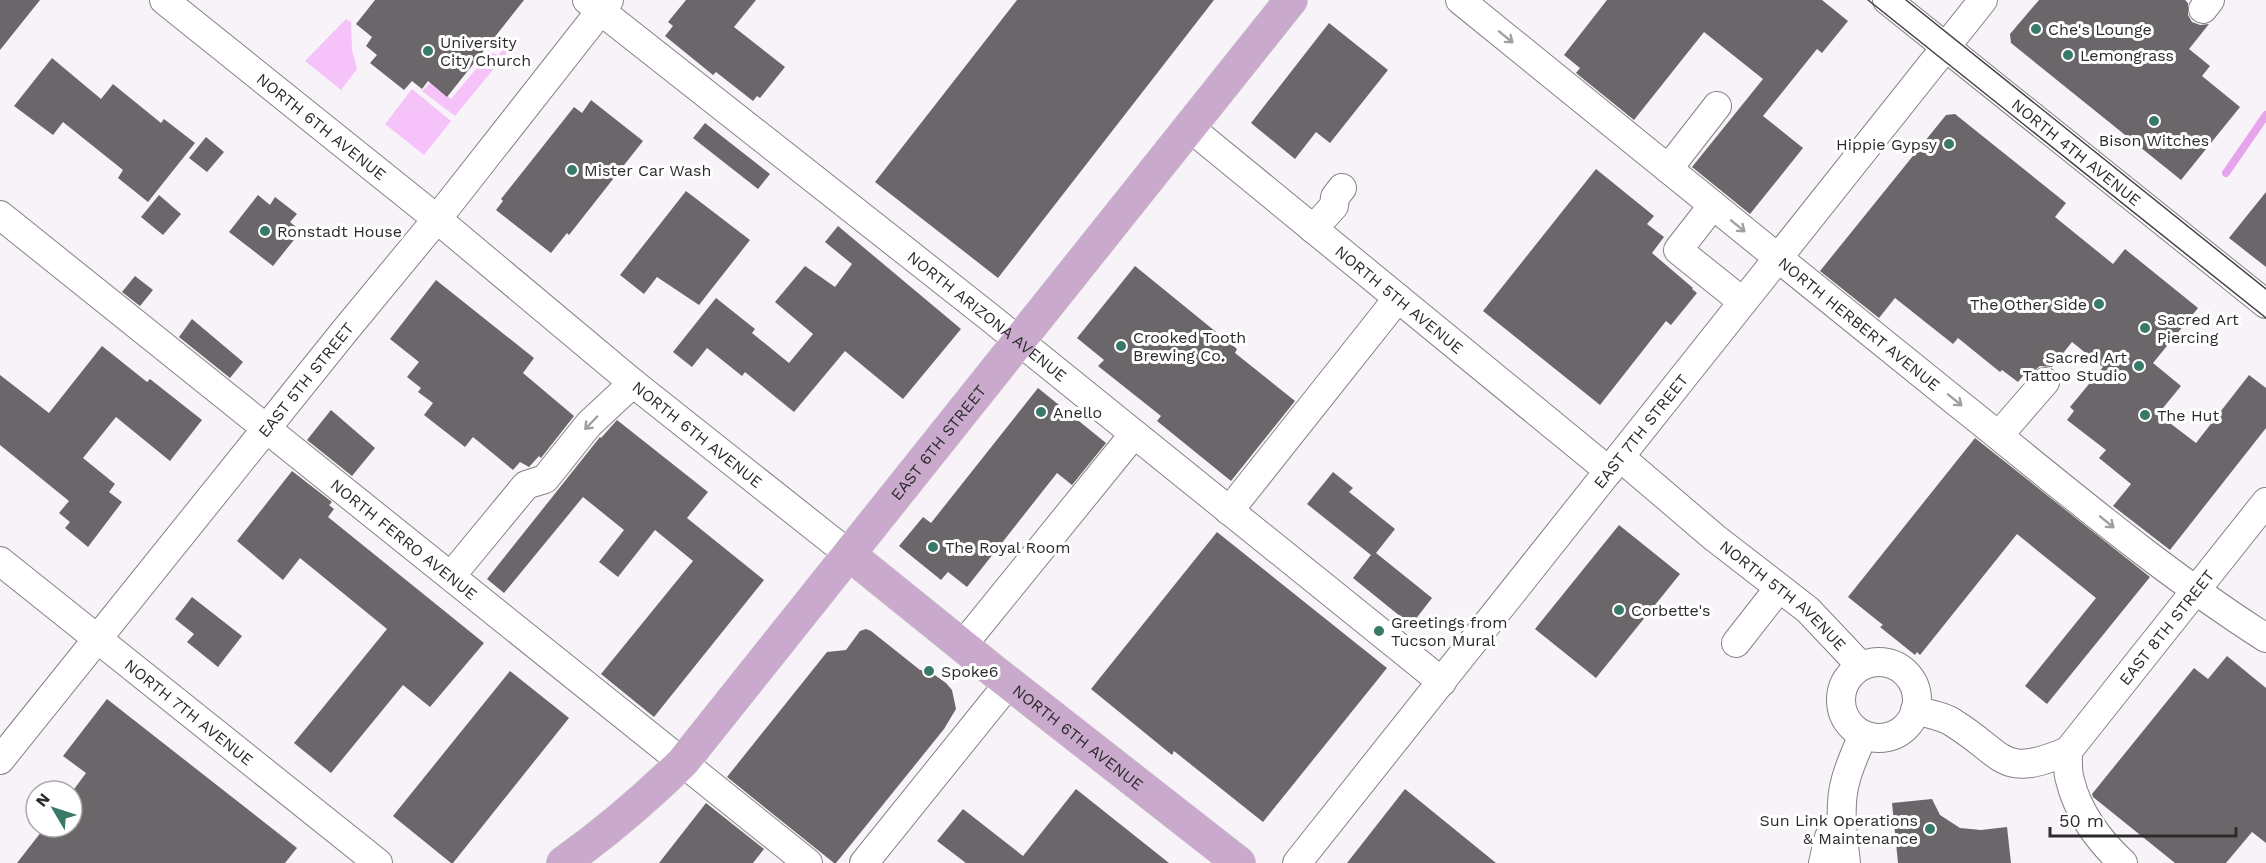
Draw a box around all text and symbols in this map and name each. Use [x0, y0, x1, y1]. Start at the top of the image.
place label: Che's Lounge [2048, 20, 2152, 39]
marker: Che's Lounge [2029, 22, 2043, 36]
one-way arrow [1497, 30, 1513, 43]
place label: University City Church [440, 33, 531, 70]
marker: University City Church [421, 44, 435, 58]
place label: Lemongrass [2080, 46, 2174, 65]
marker: Lemongrass [2061, 48, 2075, 62]
street label: NORTH 6TH AVENUE [253, 69, 390, 184]
street label: NORTH 4TH AVENUE [2008, 95, 2145, 210]
marker: Bison Witches [2147, 114, 2161, 128]
place label: Bison Witches [2099, 131, 2209, 150]
place label: Hippie Gypsy [1836, 135, 1938, 154]
marker: Hippie Gypsy [1942, 137, 1956, 151]
place label: Mister Car Wash [584, 161, 711, 180]
marker: Mister Car Wash [565, 163, 579, 177]
one-way arrow [1730, 220, 1746, 233]
place label: Ronstadt House [277, 222, 402, 241]
marker: Ronstadt House [258, 224, 272, 238]
street label: NORTH 5TH AVENUE [1332, 241, 1467, 357]
street label: NORTH ARIZONA AVENUE [904, 247, 1071, 385]
street label: NORTH HERBERT AVENUE [1775, 253, 1944, 394]
place label: The Other Side [1970, 295, 2087, 314]
marker: The Other Side [2092, 297, 2106, 311]
place label: Sacred Art Piercing [2157, 310, 2239, 347]
street label: EAST 5TH STREET [254, 318, 358, 441]
marker: Sacred Art Piercing [2138, 321, 2152, 335]
place label: Crooked Tooth Brewing Co. [1133, 328, 1246, 365]
marker: Crooked Tooth Brewing Co. [1114, 339, 1128, 353]
place label: Sacred Art Tattoo Studio [2022, 348, 2127, 385]
marker: Sacred Art Tattoo Studio [2132, 359, 2146, 373]
street label: EAST 7TH STREET [1589, 370, 1692, 492]
street label: NORTH 6TH AVENUE [629, 377, 766, 491]
street label: EAST 6TH STREET [886, 381, 990, 504]
one-way arrow [1947, 393, 1962, 407]
place label: Anello [1053, 403, 1102, 422]
marker: Anello [1034, 405, 1048, 419]
place label: The Hut [2157, 406, 2219, 425]
marker: The Hut [2138, 408, 2152, 422]
one-way arrow [584, 415, 598, 430]
street label: NORTH FERRO AVENUE [327, 475, 481, 604]
one-way arrow [2099, 515, 2115, 528]
street label: NORTH 5TH AVENUE [1716, 536, 1850, 654]
place label: The Royal Room [945, 538, 1070, 557]
marker: The Royal Room [926, 540, 940, 554]
street label: EAST 8TH STREET [2115, 565, 2218, 689]
place label: Corbette's [1631, 601, 1710, 620]
marker: Corbette's [1612, 603, 1626, 617]
place label: Greetings from Tucson Mural [1391, 613, 1507, 650]
marker: Greetings from Tucson Mural [1372, 624, 1386, 638]
street label: NORTH 7TH AVENUE [121, 655, 257, 769]
place label: Spoke6 [941, 662, 999, 681]
marker: Spoke6 [922, 664, 936, 678]
street label: NORTH 6TH AVENUE [1009, 680, 1147, 794]
north arrow [24, 779, 84, 839]
text: N [32, 789, 54, 810]
scale bar [2050, 800, 2236, 838]
text: 50 m [2059, 810, 2104, 831]
place label: Sun Link Operations & Maintenance [1760, 811, 1918, 848]
marker: Sun Link Operations & Maintenance [1923, 822, 1937, 836]

